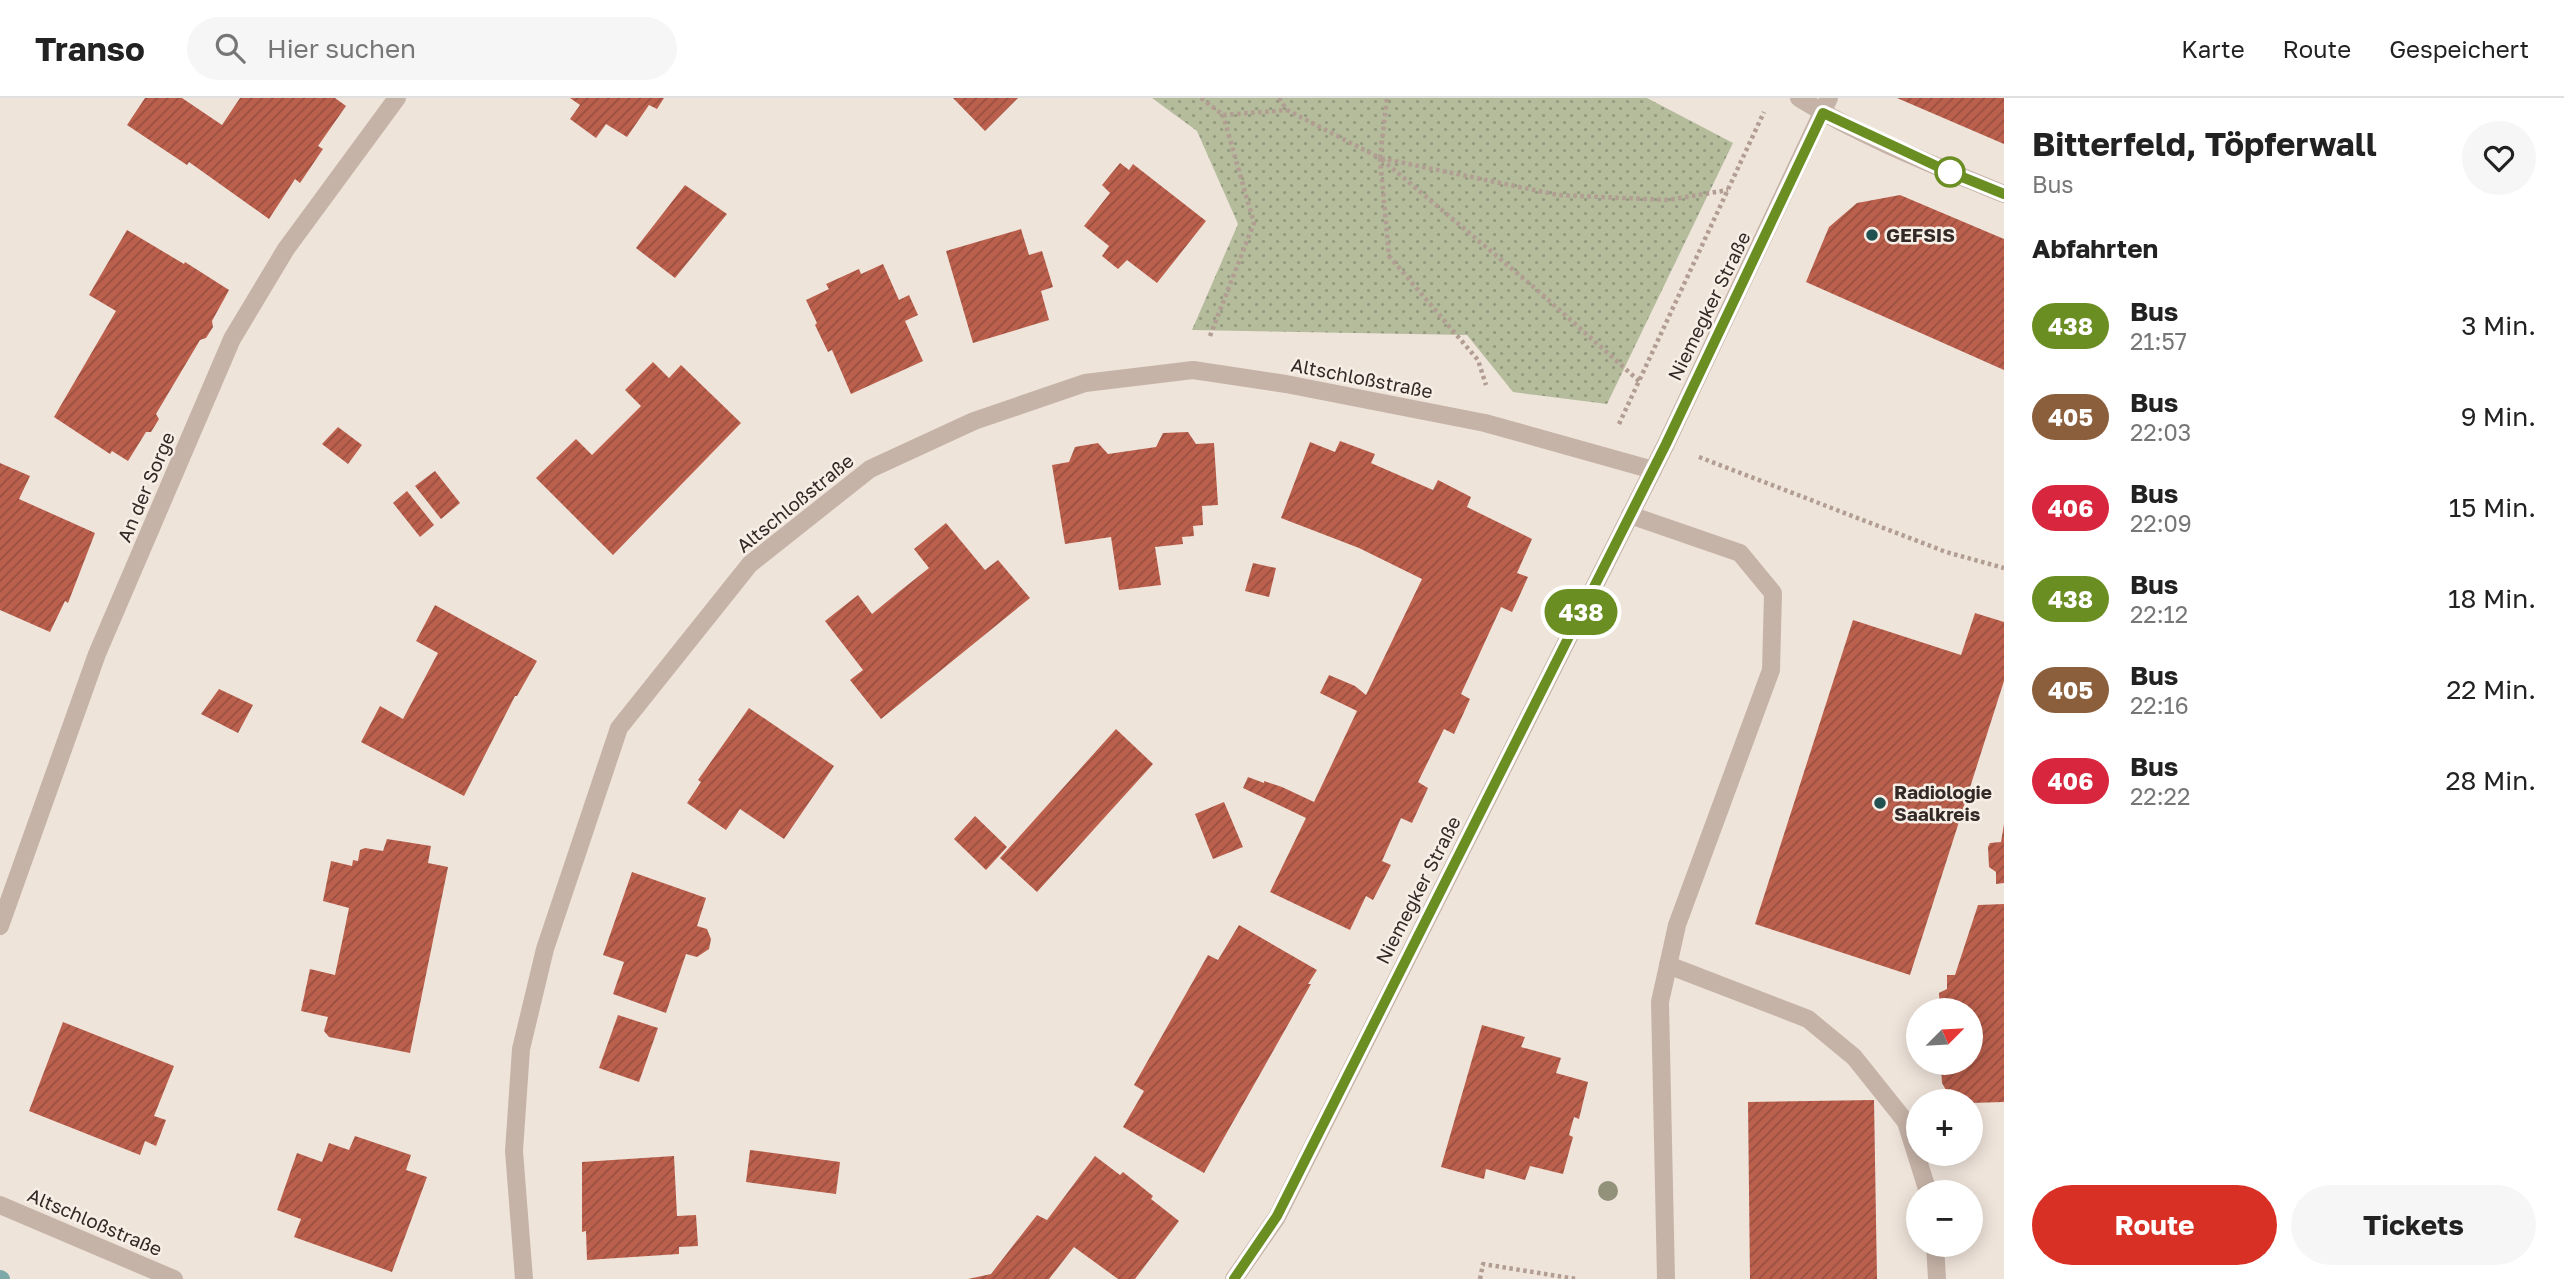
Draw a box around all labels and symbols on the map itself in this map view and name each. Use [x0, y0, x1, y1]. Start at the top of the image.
unlabelled marker [1935, 157, 1965, 187]
place label: GEFSIS [1886, 223, 1955, 246]
street label: Niemegker Straße [1662, 227, 1755, 384]
marker: GEFSIS [1864, 227, 1880, 243]
street label: Altschloßstraße [1289, 353, 1435, 403]
street label: An der Sorge [112, 428, 179, 545]
street label: Altschloßstraße [732, 448, 858, 557]
line badge: 438 [1541, 589, 1621, 635]
place label: Radiologie Saalkreis [1894, 780, 1992, 825]
marker: Radiologie Saalkreis [1872, 795, 1888, 811]
street label: Niemegker Straße [1370, 812, 1465, 968]
north arrow [1906, 998, 1983, 1074]
street label: Altschloßstraße [25, 1183, 166, 1260]

